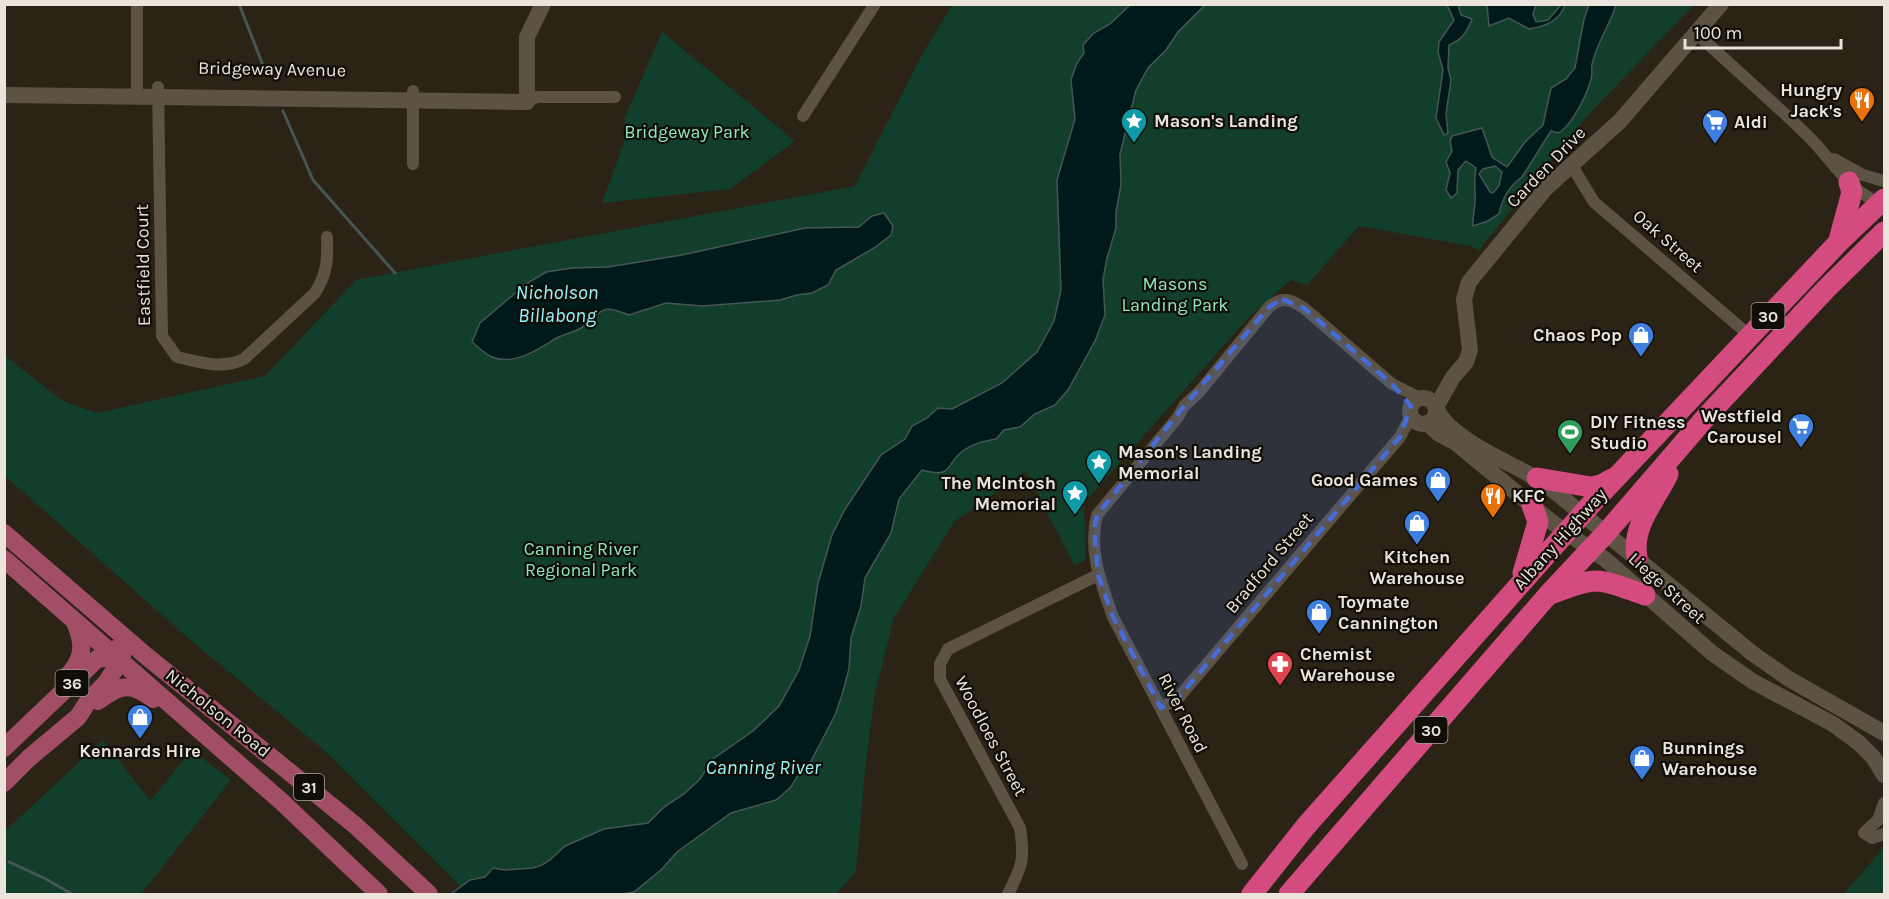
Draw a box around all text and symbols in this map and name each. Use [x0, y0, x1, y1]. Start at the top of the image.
scale bar [1685, 12, 1841, 50]
text: 100 m [1694, 22, 1742, 44]
street label: Bridgeway Avenue [198, 57, 346, 81]
place label: Hungry Jack's [1780, 79, 1842, 122]
restaurant icon: Hungry Jack's [1847, 85, 1877, 123]
place icon: Mason's Landing [1119, 106, 1149, 144]
supermarket icon: Aldi [1700, 107, 1730, 145]
place label: Mason's Landing [1154, 110, 1298, 132]
place label: Aldi [1734, 111, 1768, 133]
park label: Bridgeway Park [624, 121, 750, 143]
street label: Carden Drive [1502, 122, 1590, 212]
street label: Eastfield Court [131, 204, 155, 326]
street label: Oak Street [1629, 205, 1708, 277]
park label: Masons Landing Park [1121, 273, 1229, 316]
water label: Nicholson Billabong [516, 281, 598, 327]
road number: 30 [1752, 303, 1784, 329]
shop icon: Chaos Pop [1626, 320, 1656, 358]
place label: Chaos Pop [1533, 324, 1622, 346]
place label: Westfield Carousel [1701, 405, 1782, 448]
place label: DIY Fitness Studio [1590, 411, 1686, 454]
supermarket icon: Westfield Carousel [1786, 411, 1816, 449]
sports icon: DIY Fitness Studio [1555, 417, 1585, 455]
place label: Mason's Landing Memorial [1118, 441, 1262, 484]
place icon: Mason's Landing Memorial [1084, 447, 1114, 485]
shop icon: Good Games [1423, 465, 1453, 503]
place label: Good Games [1311, 469, 1418, 491]
place label: The McIntosh Memorial [941, 472, 1056, 515]
place icon: The McIntosh Memorial [1060, 478, 1090, 516]
restaurant icon: KFC [1478, 481, 1508, 519]
street label: Albany Highway [1509, 483, 1612, 594]
place label: KFC [1512, 485, 1545, 507]
street label: Bradford Street [1220, 508, 1318, 618]
shop icon: Kitchen Warehouse [1402, 508, 1432, 546]
park label: Canning River Regional Park [524, 538, 639, 581]
place label: Kitchen Warehouse [1369, 546, 1465, 589]
street label: Liege Street [1624, 548, 1710, 628]
place label: Toymate Cannington [1338, 591, 1438, 634]
shop icon: Toymate Cannington [1304, 597, 1334, 635]
place label: Chemist Warehouse [1300, 643, 1395, 686]
pharmacy icon: Chemist Warehouse [1265, 649, 1295, 687]
street label: Nicholson Road [161, 664, 275, 762]
street label: River Road [1153, 669, 1213, 757]
road number: 36 [56, 670, 88, 696]
street label: Woodloes Street [950, 672, 1032, 800]
shop icon: Kennards Hire [125, 702, 155, 740]
road number: 30 [1414, 717, 1448, 743]
place label: Bunnings Warehouse [1662, 737, 1757, 780]
place label: Kennards Hire [79, 740, 201, 762]
shop icon: Bunnings Warehouse [1627, 743, 1657, 781]
water label: Canning River [705, 756, 822, 779]
road number: 31 [294, 774, 324, 800]

